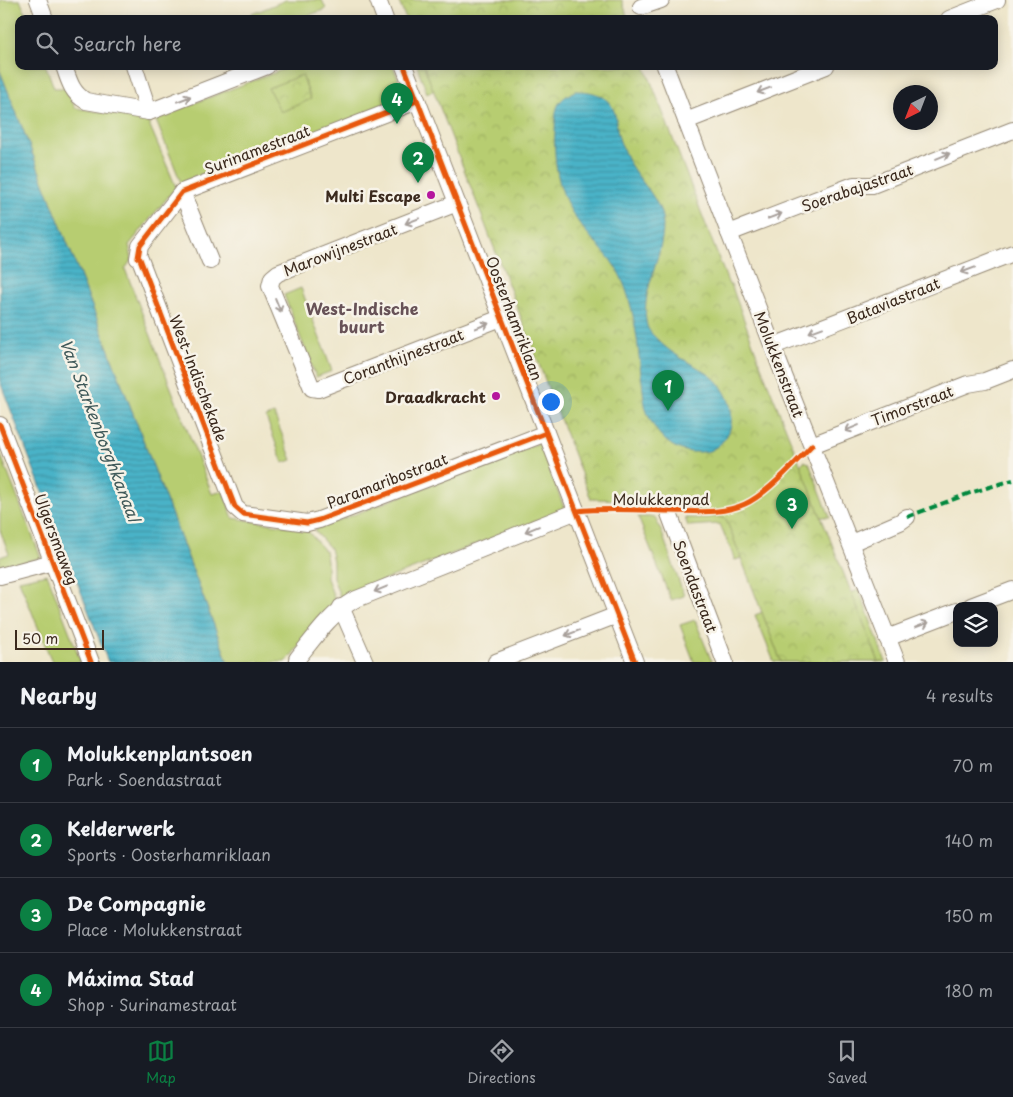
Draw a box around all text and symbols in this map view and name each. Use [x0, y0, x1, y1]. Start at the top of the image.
search box [15, 15, 998, 70]
icon: search [33, 29, 61, 57]
text: Search here [73, 29, 182, 57]
pin: 4 [381, 83, 413, 124]
north arrow [893, 85, 938, 130]
one-way arrow [757, 86, 772, 95]
one-way arrow [176, 94, 191, 103]
street label: Surinamestraat [201, 118, 313, 180]
pin: 2 [402, 142, 434, 183]
one-way arrow [935, 151, 950, 160]
street label: Soerabajastraat [798, 157, 916, 217]
place label: Multi Escape [325, 184, 421, 207]
marker: Multi Escape [425, 189, 437, 201]
one-way arrow [766, 211, 782, 220]
street label: Marowijnestraat [280, 217, 400, 281]
one-way arrow [405, 217, 420, 226]
street label: Oosterhamriklaan [481, 253, 549, 383]
one-way arrow [960, 267, 975, 276]
street label: Bataviastraat [843, 271, 943, 329]
district label: West-Indische buurt [306, 296, 419, 338]
one-way arrow [273, 297, 283, 312]
street label: Molukkenstraat [749, 307, 811, 421]
street label: West-Indischekade [164, 311, 234, 445]
one-way arrow [473, 321, 489, 330]
street label: Coranthijnestraat [339, 322, 467, 390]
one-way arrow [809, 326, 824, 335]
water label: Van Starkenborghkanaal [55, 335, 148, 527]
pin: 1 [652, 370, 684, 411]
street label: Timorstraat [868, 379, 956, 431]
place label: Draadkracht [385, 385, 486, 408]
your location [538, 389, 564, 415]
marker: Draadkracht [490, 390, 502, 402]
one-way arrow [845, 424, 860, 434]
street label: Paramaribostraat [323, 446, 451, 514]
street label: Molukkenpad [612, 487, 710, 510]
pin: 3 [776, 488, 808, 529]
street label: Ulgersmaweg [29, 490, 85, 588]
one-way arrow [525, 525, 540, 535]
street label: Soendastraat [668, 536, 724, 636]
one-way arrow [374, 585, 389, 594]
map controls [953, 602, 998, 647]
button: layers [953, 602, 998, 647]
one-way arrow [914, 619, 929, 629]
scale bar [15, 627, 104, 650]
text: 50 m [22, 628, 58, 649]
one-way arrow [564, 629, 580, 638]
text: Nearby [20, 679, 97, 711]
text: 4 results [926, 683, 993, 707]
text: Molukkenplantsoen [67, 739, 253, 767]
text: 1 [32, 753, 40, 777]
text: 70 m [953, 753, 993, 777]
text: Park · Soendastraat [67, 767, 222, 791]
text: Kelderwerk [67, 814, 175, 842]
text: 2 [30, 828, 42, 852]
text: 140 m [945, 828, 993, 852]
text: Sports · Oosterhamriklaan [67, 842, 271, 866]
text: De Compagnie [67, 889, 206, 917]
text: 3 [31, 903, 41, 927]
text: 150 m [945, 903, 993, 927]
text: Place · Molukkenstraat [67, 917, 242, 941]
text: Máxima Stad [67, 964, 194, 992]
text: 4 [31, 978, 41, 1002]
text: 180 m [945, 978, 993, 1002]
text: Shop · Surinamestraat [67, 992, 237, 1016]
tab: Map [146, 1037, 176, 1088]
tab: Directions [468, 1037, 536, 1088]
tab: Saved [827, 1037, 867, 1088]

